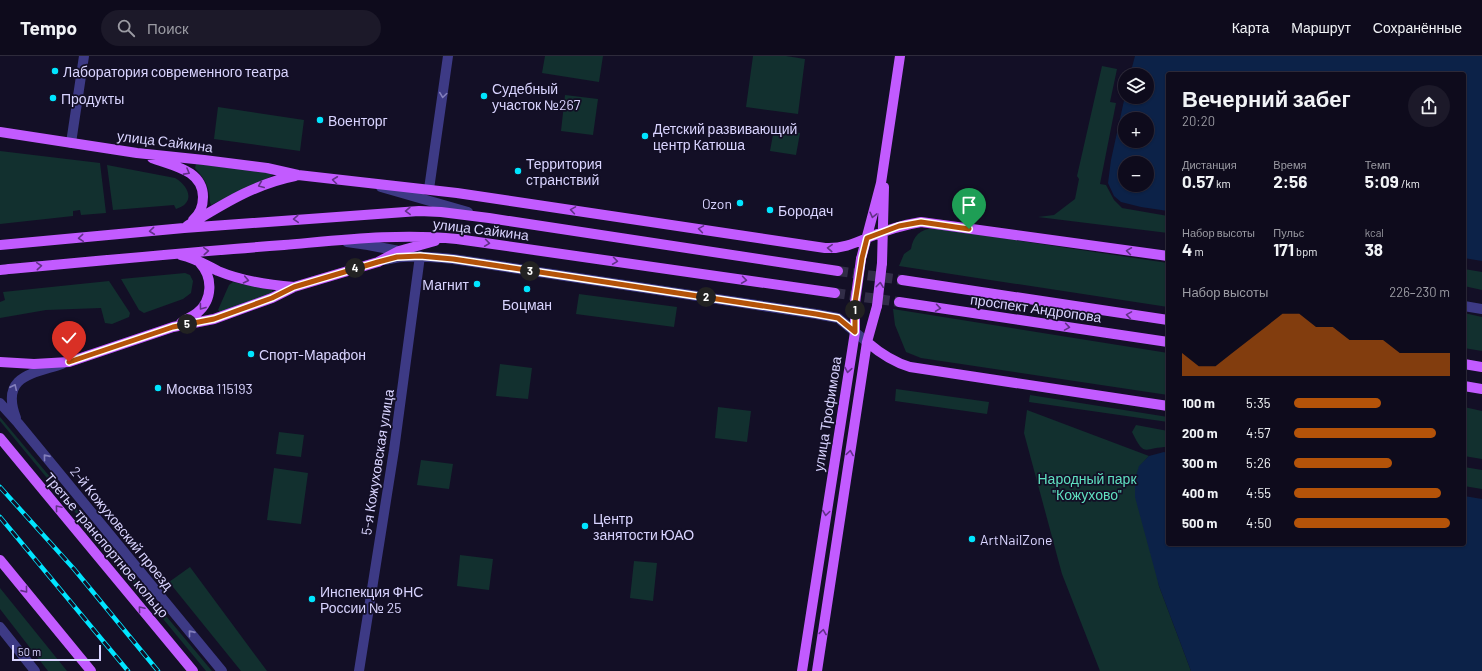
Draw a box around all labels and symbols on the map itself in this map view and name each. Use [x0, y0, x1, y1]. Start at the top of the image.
place label: Лаборатория современного театра [63, 63, 289, 80]
marker: Лаборатория современного театра [50, 66, 60, 76]
place label: Судебный участок №267 [492, 80, 581, 113]
place label: Продукты [61, 90, 124, 107]
marker: Судебный участок №267 [479, 91, 489, 101]
one-way arrow [439, 92, 448, 98]
marker: Продукты [48, 93, 58, 103]
place label: Военторг [328, 112, 388, 129]
marker: Военторг [315, 115, 325, 125]
place label: Детский развивающий центр Катюша [653, 120, 797, 153]
street label: улица Сайкина [116, 127, 214, 155]
marker: Детский развивающий центр Катюша [640, 131, 650, 141]
place label: Территория странствий [526, 155, 602, 188]
marker: Территория странствий [513, 166, 523, 176]
one-way arrow [183, 167, 190, 175]
one-way arrow [332, 175, 338, 184]
one-way arrow [258, 181, 265, 189]
pin [952, 188, 986, 229]
place label: Ozon [702, 195, 732, 212]
marker: Ozon [735, 198, 745, 208]
place label: Бородач [778, 202, 833, 219]
marker: Бородач [765, 205, 775, 215]
one-way arrow [569, 206, 576, 215]
one-way arrow [405, 207, 411, 215]
one-way arrow [869, 211, 878, 218]
one-way arrow [293, 214, 299, 223]
street label: улица Сайкина [432, 215, 530, 243]
one-way arrow [698, 225, 704, 234]
one-way arrow [149, 226, 155, 235]
one-way arrow [78, 233, 84, 242]
one-way arrow [484, 238, 490, 247]
one-way arrow [827, 243, 833, 252]
one-way arrow [203, 246, 209, 255]
one-way arrow [1126, 247, 1132, 256]
one-way arrow [612, 256, 619, 265]
pin: 4 [345, 258, 365, 278]
pin: 3 [520, 261, 540, 281]
one-way arrow [36, 262, 42, 271]
one-way arrow [243, 275, 249, 283]
one-way arrow [741, 275, 747, 284]
place label: Магнит [422, 276, 470, 293]
marker: Магнит [472, 279, 482, 289]
one-way arrow [875, 282, 884, 288]
marker: Боцман [522, 284, 532, 294]
pin: 2 [696, 287, 716, 307]
street label: проспект Андропова [969, 290, 1103, 326]
place label: Боцман [502, 296, 552, 313]
pin: 1 [845, 300, 865, 320]
one-way arrow [200, 302, 207, 309]
one-way arrow [935, 303, 941, 312]
one-way arrow [1126, 311, 1133, 320]
pin: 5 [177, 314, 197, 334]
pin [52, 321, 86, 362]
one-way arrow [1063, 322, 1070, 331]
place label: Спорт-Марафон [259, 346, 366, 363]
marker: Спорт-Марафон [246, 349, 256, 359]
street label: улица Трофимова [809, 355, 845, 473]
one-way arrow [844, 367, 853, 374]
place label: Москва 115193 [166, 380, 253, 397]
marker: Москва 115193 [153, 383, 163, 393]
one-way arrow [9, 384, 17, 391]
street label: 5-я Кожуховская улица [357, 388, 397, 536]
one-way arrow [845, 450, 854, 456]
one-way arrow [44, 454, 51, 462]
street label: 2-й Кожуховский проезд [67, 463, 177, 593]
street label: Третье транспортное кольцо [41, 469, 173, 621]
park label: Народный парк "Кожухово" [1037, 470, 1137, 503]
one-way arrow [56, 506, 63, 513]
place label: Центр занятости ЮАО [593, 510, 694, 543]
one-way arrow [822, 510, 831, 516]
marker: Центр занятости ЮАО [580, 521, 590, 531]
place label: ArtNailZone [980, 531, 1053, 548]
marker: ArtNailZone [967, 534, 977, 544]
place label: Инспекция ФНС России № 25 [320, 583, 423, 616]
one-way arrow [20, 585, 27, 592]
marker: Инспекция ФНС России № 25 [307, 594, 317, 604]
one-way arrow [139, 606, 146, 613]
one-way arrow [818, 629, 827, 636]
one-way arrow [188, 631, 195, 638]
scale bar [12, 643, 101, 662]

